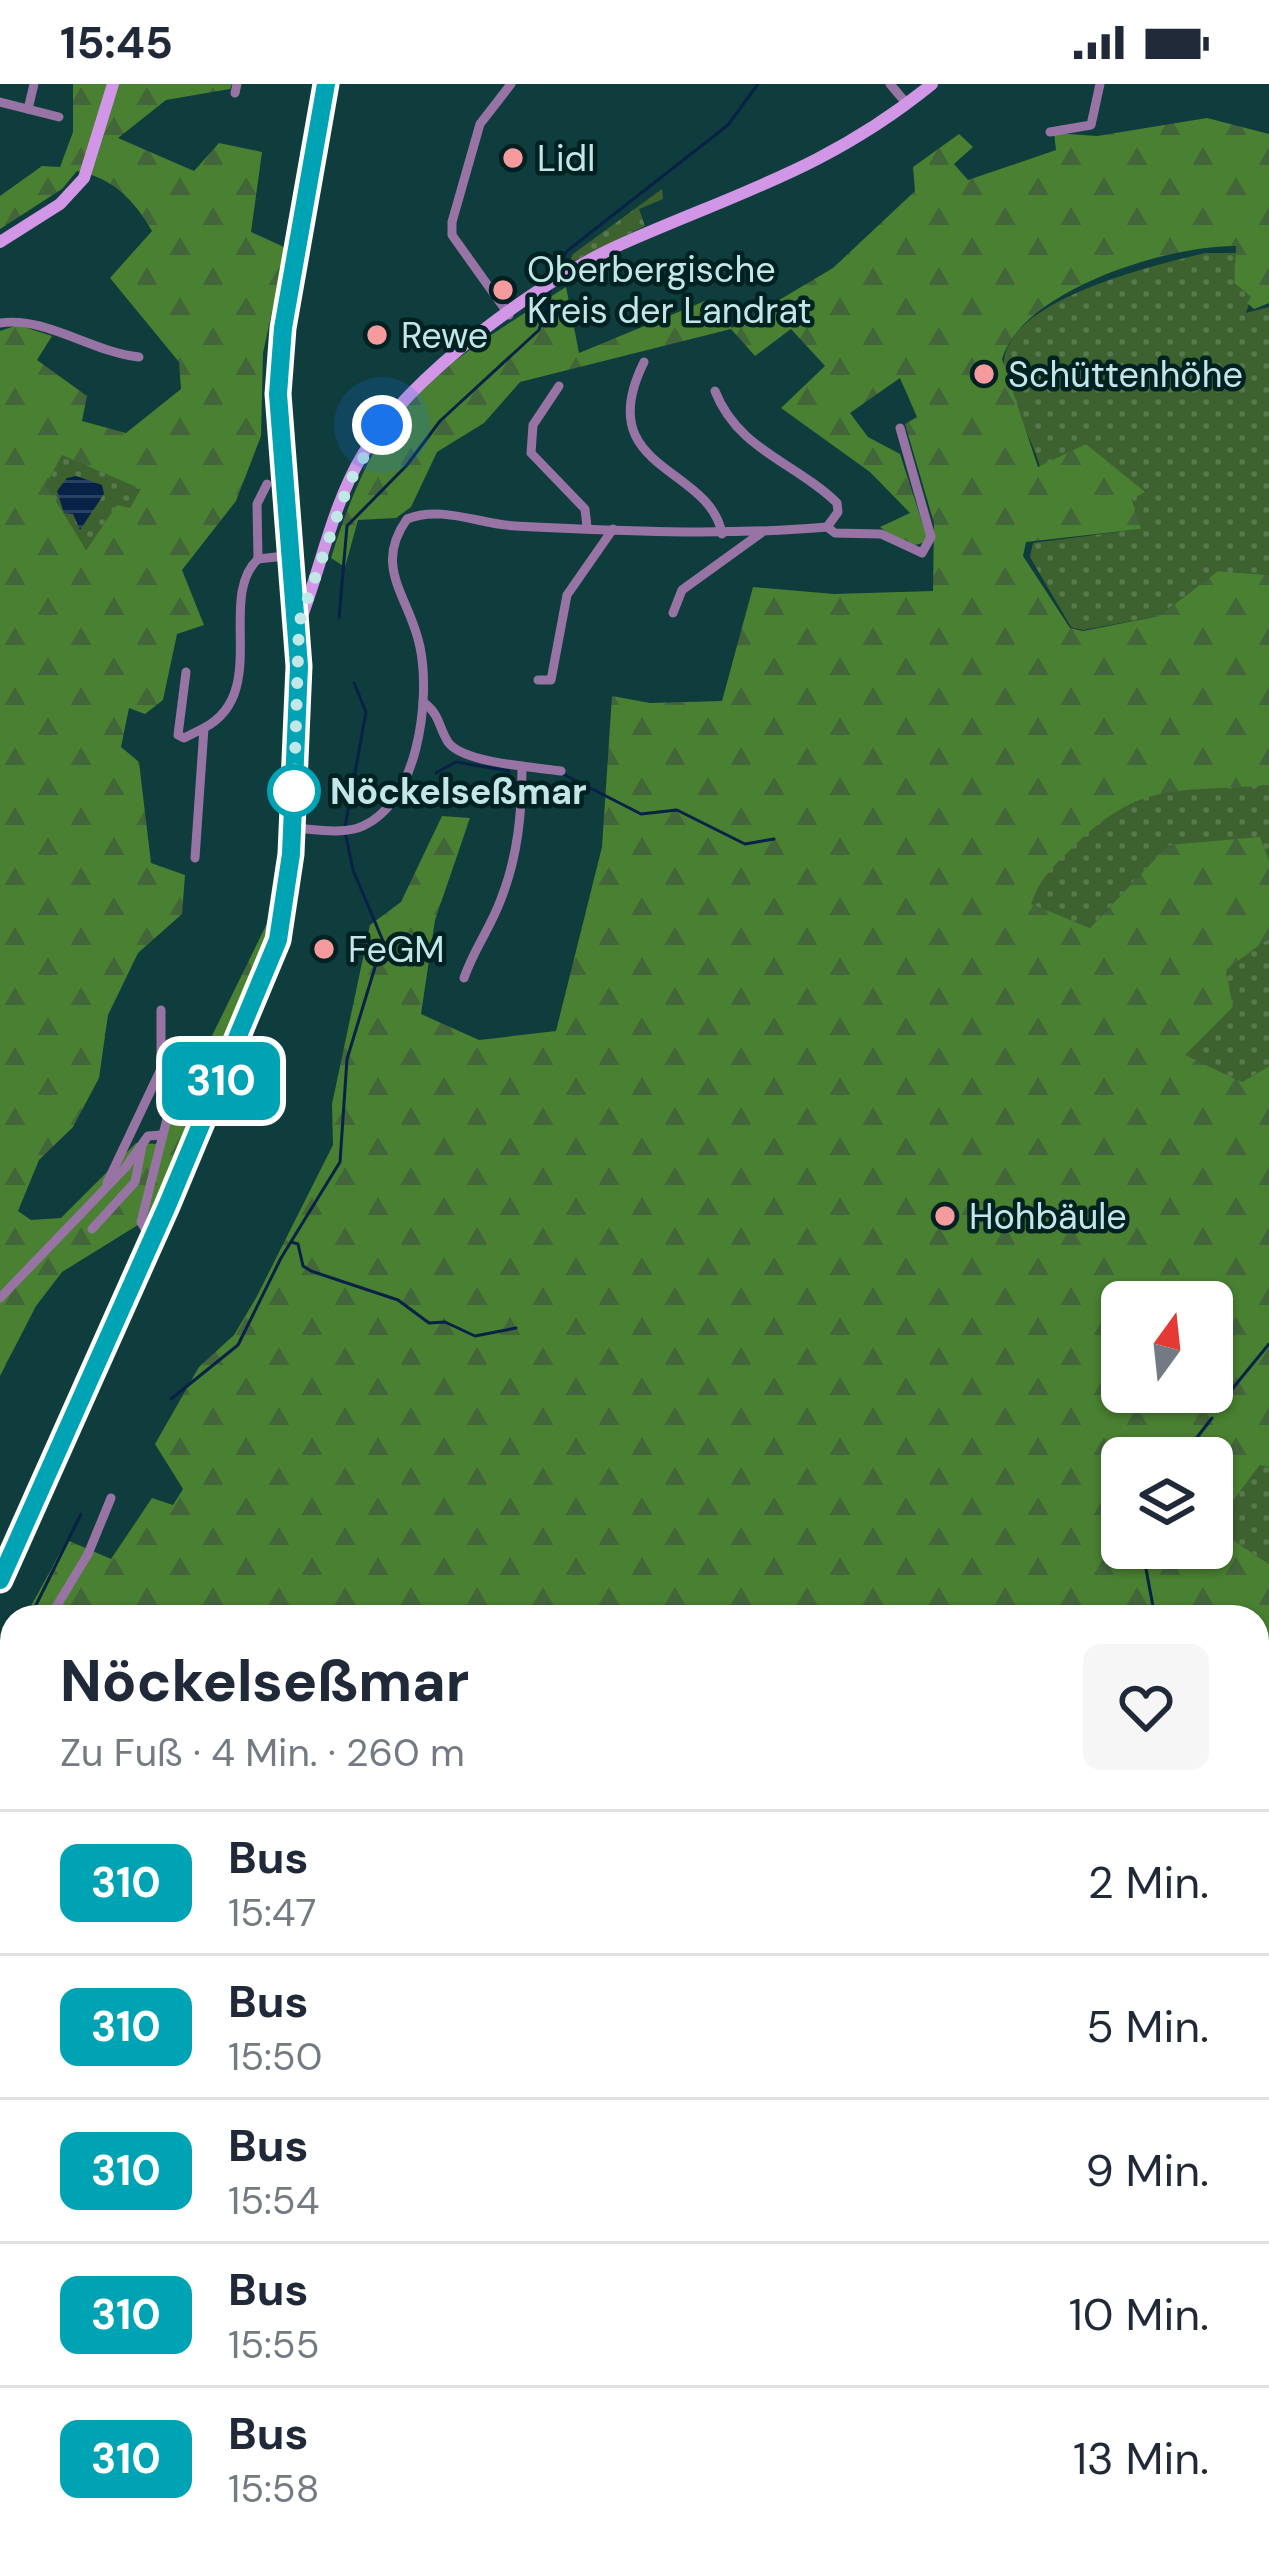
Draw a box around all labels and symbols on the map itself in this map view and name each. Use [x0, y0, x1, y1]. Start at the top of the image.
place label: Lidl [537, 135, 595, 182]
marker: Lidl [500, 145, 526, 171]
place label: Oberbergische Kreis der Landrat [527, 246, 812, 334]
marker: Oberbergische Kreis der Landrat [490, 277, 516, 303]
place label: Rewe [401, 312, 488, 359]
marker: Rewe [364, 322, 390, 348]
place label: Schüttenhöhe [1008, 351, 1243, 398]
marker: Schüttenhöhe [971, 361, 997, 387]
your location [352, 395, 412, 455]
marker: Nöckelseßmar [269, 766, 319, 816]
place label: Nöckelseßmar [330, 768, 587, 815]
place label: FeGM [348, 926, 445, 973]
marker: FeGM [311, 936, 337, 962]
line badge: 310 [152, 1042, 290, 1120]
place label: Hohbäule [969, 1193, 1127, 1240]
marker: Hohbäule [932, 1203, 958, 1229]
north arrow [1101, 1281, 1233, 1413]

